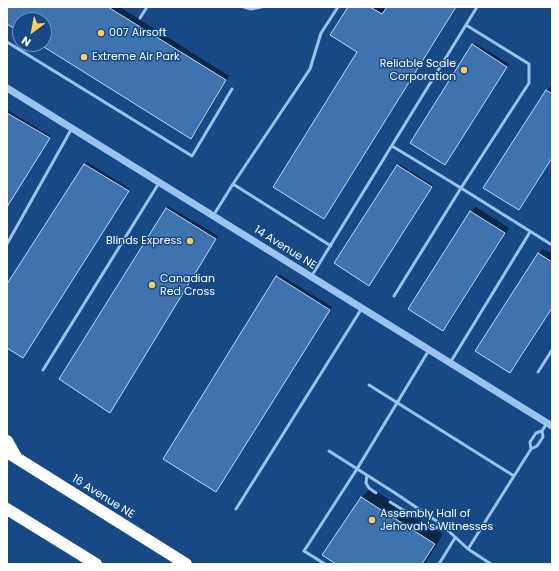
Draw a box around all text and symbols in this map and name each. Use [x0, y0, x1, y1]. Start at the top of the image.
north arrow [12, 12, 52, 52]
place label: 007 Airsoft [109, 26, 166, 40]
marker: 007 Airsoft [96, 28, 106, 38]
text: N [18, 32, 34, 50]
place label: Extreme Air Park [92, 50, 180, 64]
marker: Extreme Air Park [79, 52, 89, 62]
place label: Reliable Scale Corporation [380, 57, 456, 83]
marker: Reliable Scale Corporation [459, 65, 469, 75]
street label: 14 Avenue NE [251, 224, 319, 272]
place label: Blinds Express [106, 234, 182, 248]
marker: Blinds Express [185, 236, 195, 246]
place label: Canadian Red Cross [160, 272, 215, 298]
marker: Canadian Red Cross [147, 280, 157, 290]
street label: 16 Avenue NE [69, 473, 137, 521]
place label: Assembly Hall of Jehovah's Witnesses [380, 507, 493, 533]
marker: Assembly Hall of Jehovah's Witnesses [367, 515, 377, 525]

